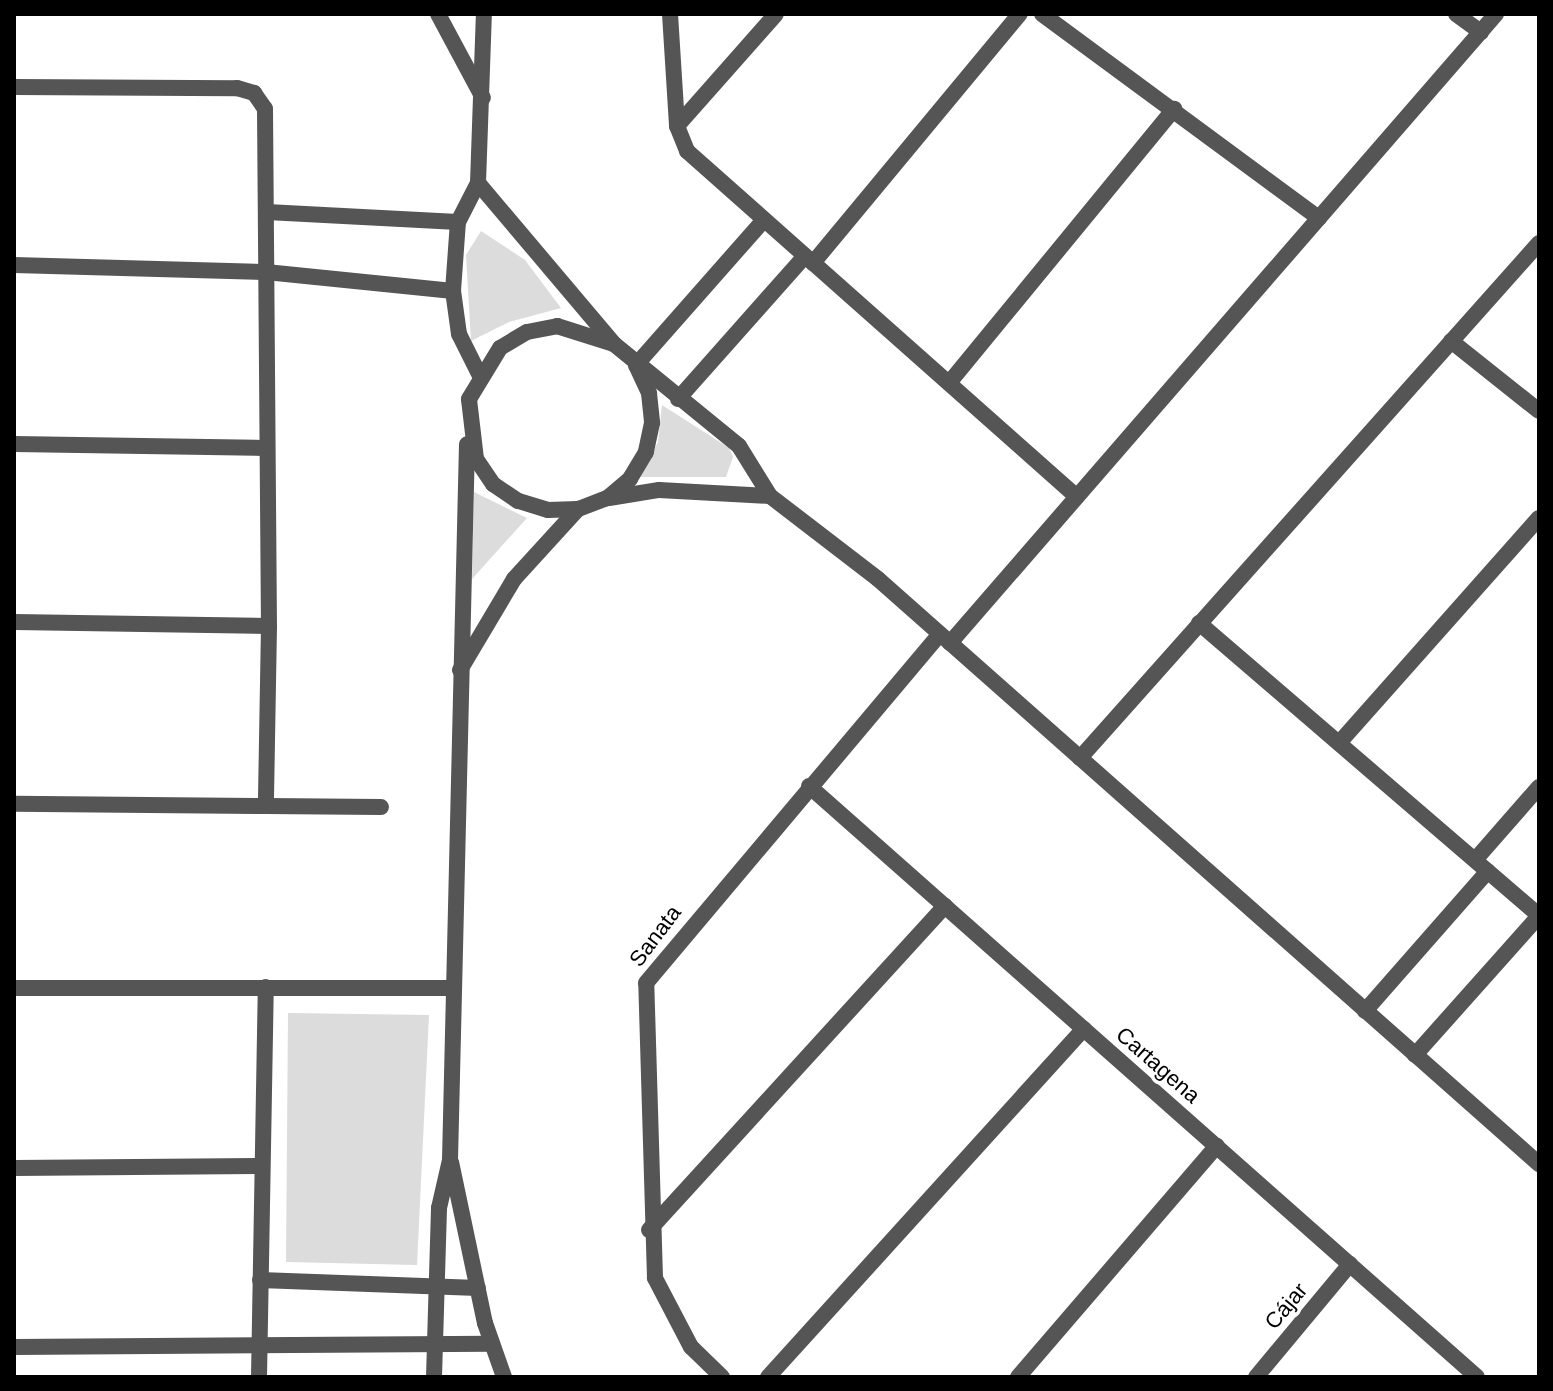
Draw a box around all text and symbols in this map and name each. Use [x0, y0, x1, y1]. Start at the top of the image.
street label: Sanata [623, 900, 687, 972]
street label: Cartagena [1111, 1021, 1205, 1109]
street label: Cájar [1259, 1277, 1313, 1335]

